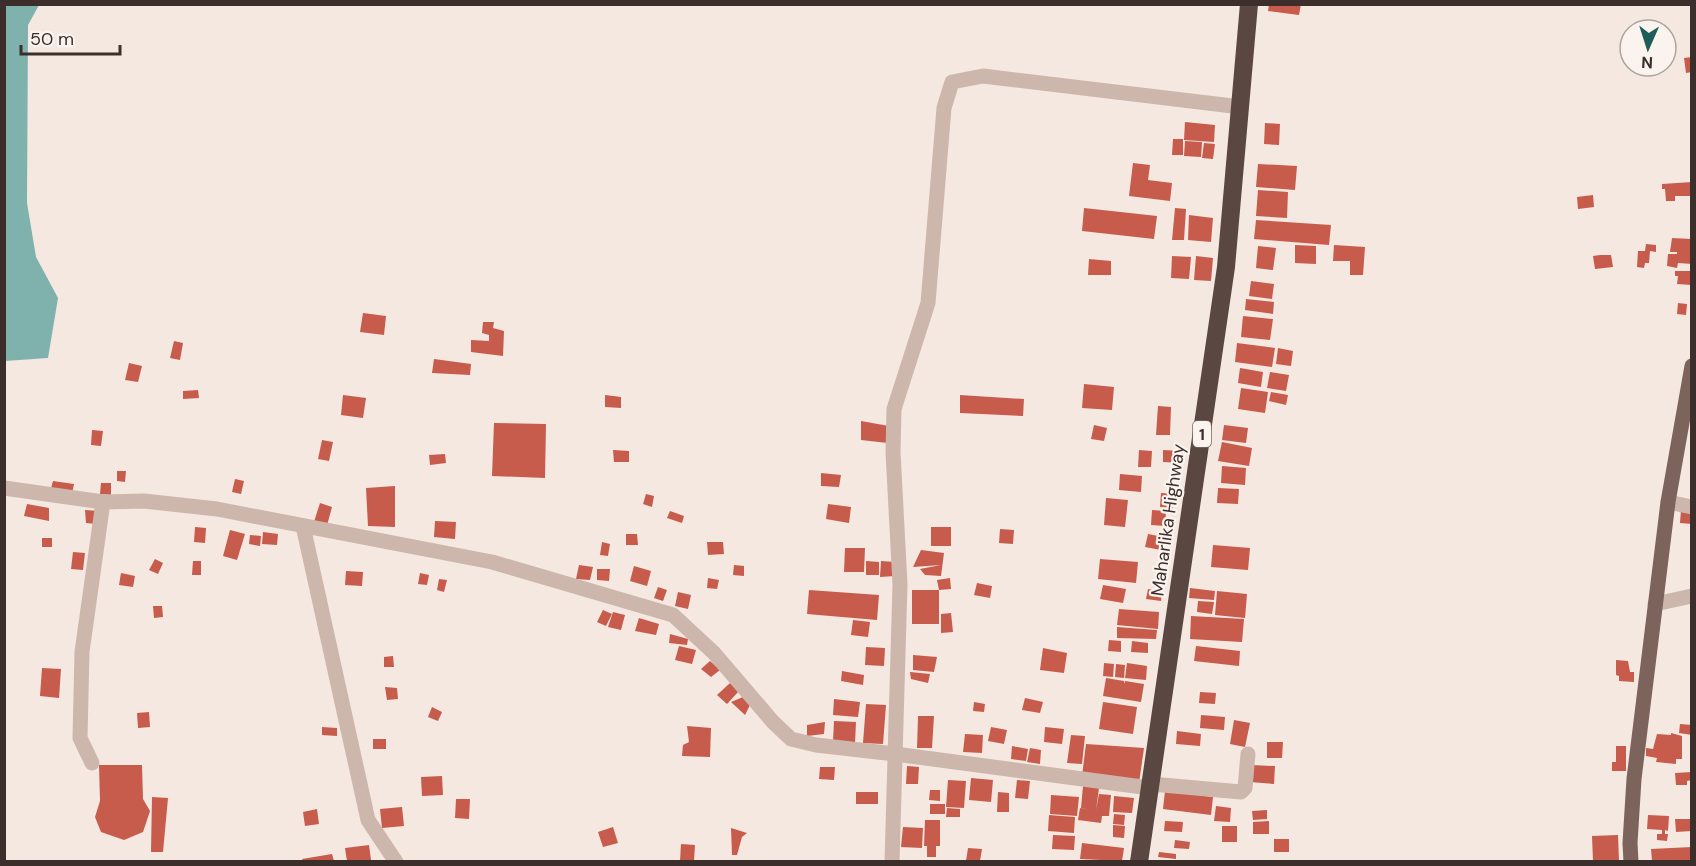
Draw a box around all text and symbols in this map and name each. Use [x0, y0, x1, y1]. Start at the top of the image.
scale bar [21, 18, 120, 56]
north arrow [1618, 18, 1678, 78]
text: 50 m [30, 27, 74, 51]
text: N [1641, 52, 1654, 73]
road number: 1 [1193, 421, 1211, 447]
street label: Maharlika Highway [1145, 442, 1191, 598]

